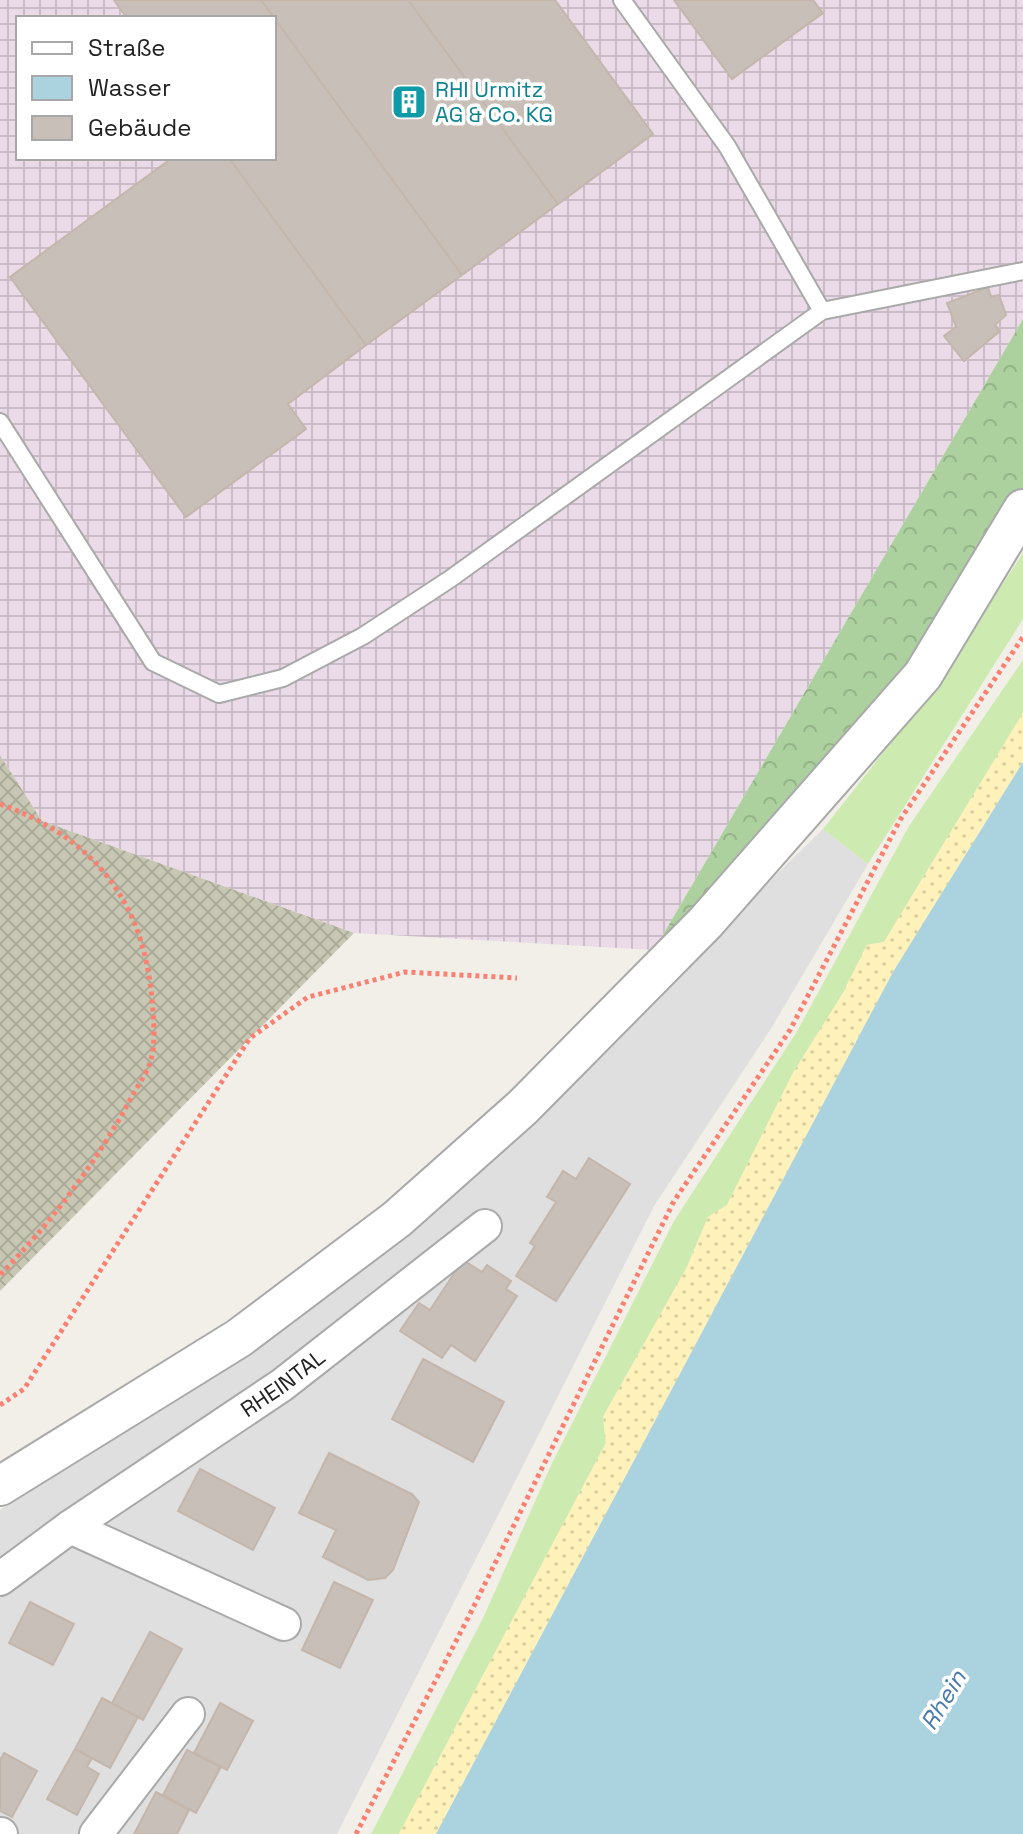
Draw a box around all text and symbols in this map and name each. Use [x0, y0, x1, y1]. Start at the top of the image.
legend [16, 16, 276, 160]
text: Straße [88, 32, 165, 63]
text: Wasser [88, 72, 171, 103]
place label: RHI Urmitz AG & Co. KG [435, 75, 553, 128]
building icon: RHI Urmitz AG & Co. KG [390, 83, 428, 121]
text: Gebäude [88, 112, 191, 143]
street label: RHEINTAL [235, 1343, 330, 1423]
water label: Rhein [913, 1663, 974, 1736]

